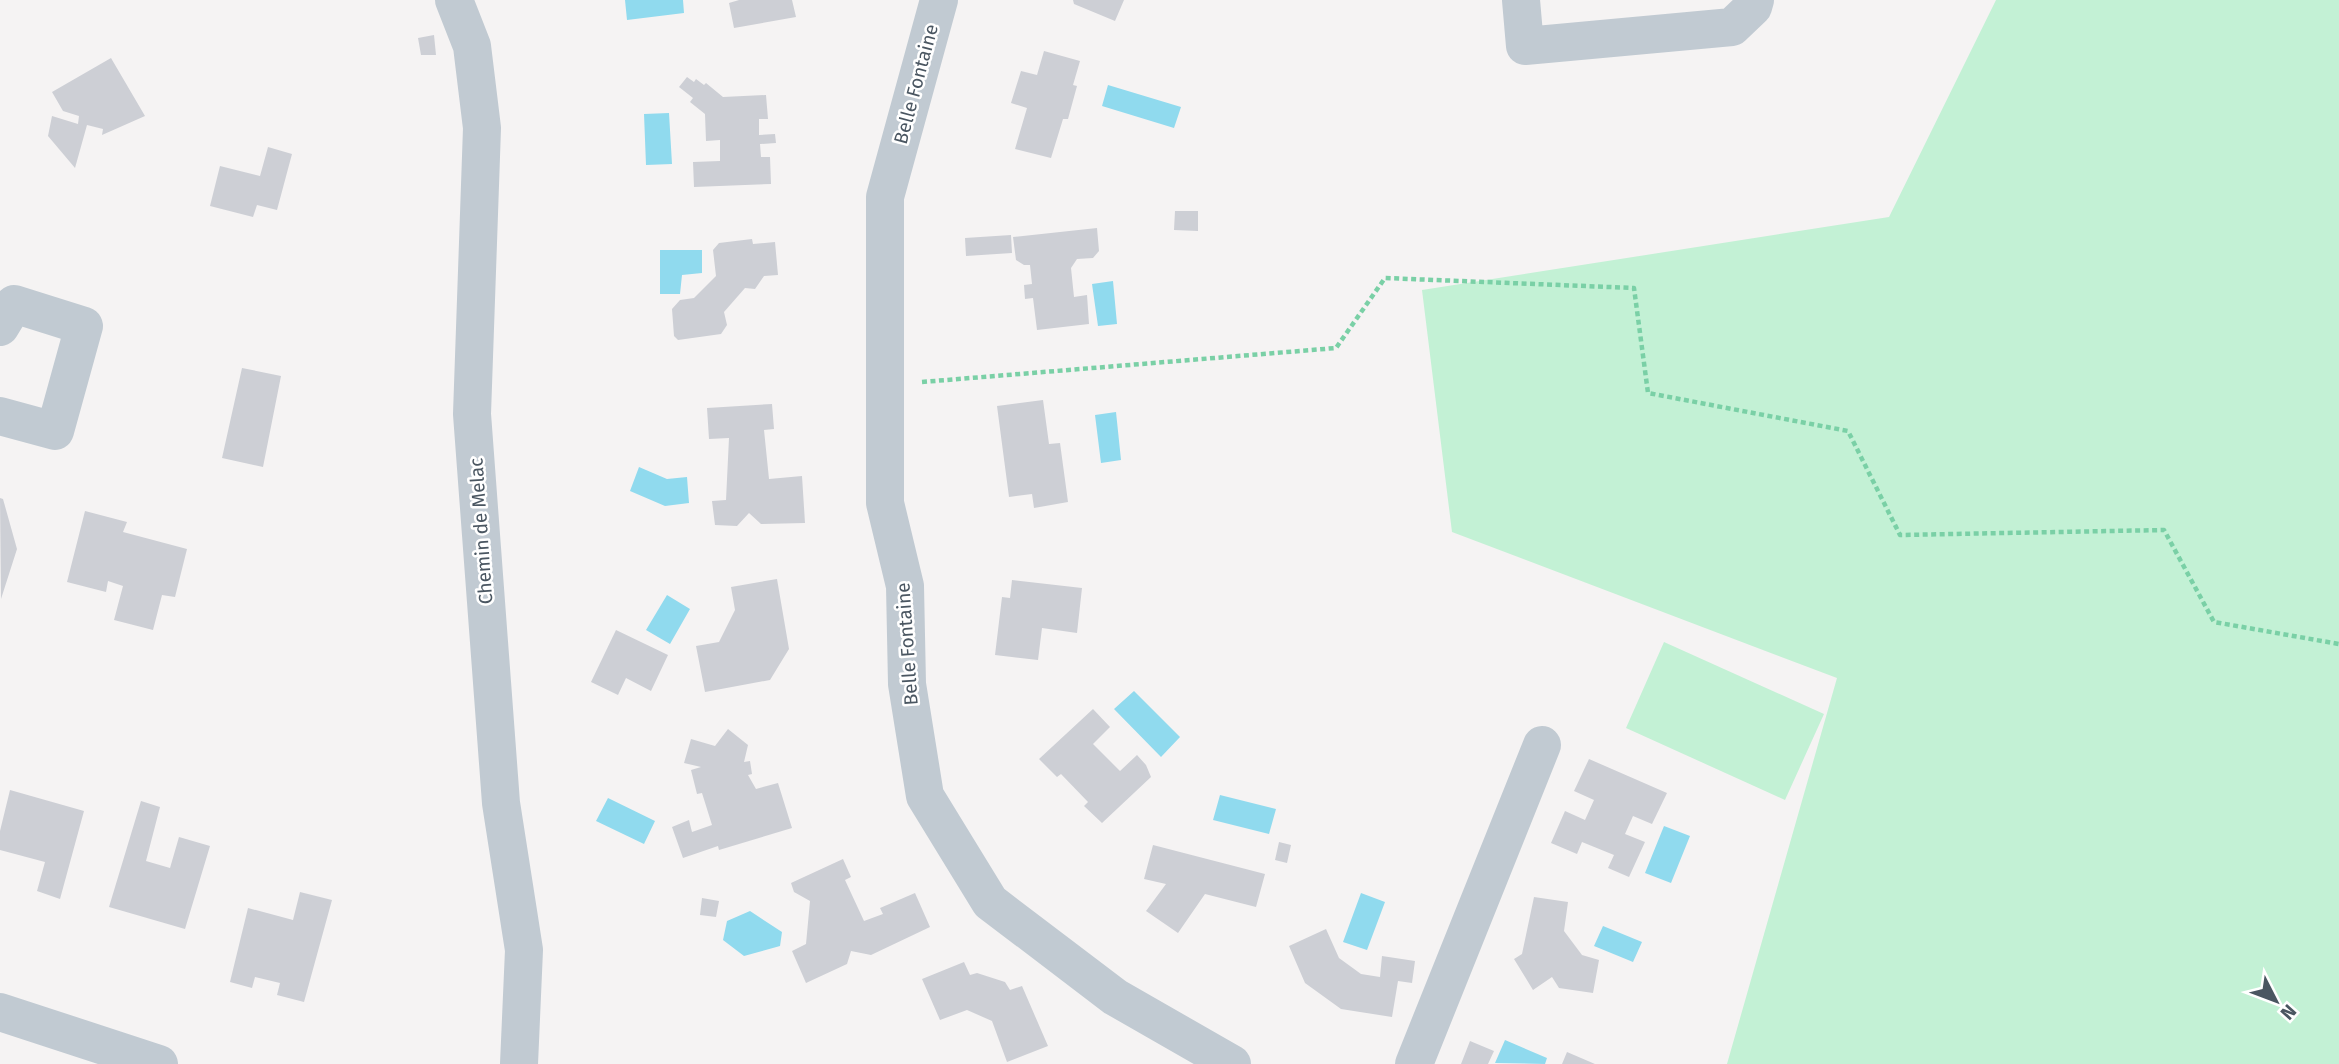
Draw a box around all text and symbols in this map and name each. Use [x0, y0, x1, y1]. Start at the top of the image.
street label: Belle Fontaine [889, 22, 943, 146]
street label: Chemin de Melac [464, 457, 498, 605]
street label: Belle Fontaine [891, 582, 923, 706]
north arrow [2241, 966, 2311, 1036]
text: N [2275, 1000, 2301, 1024]

